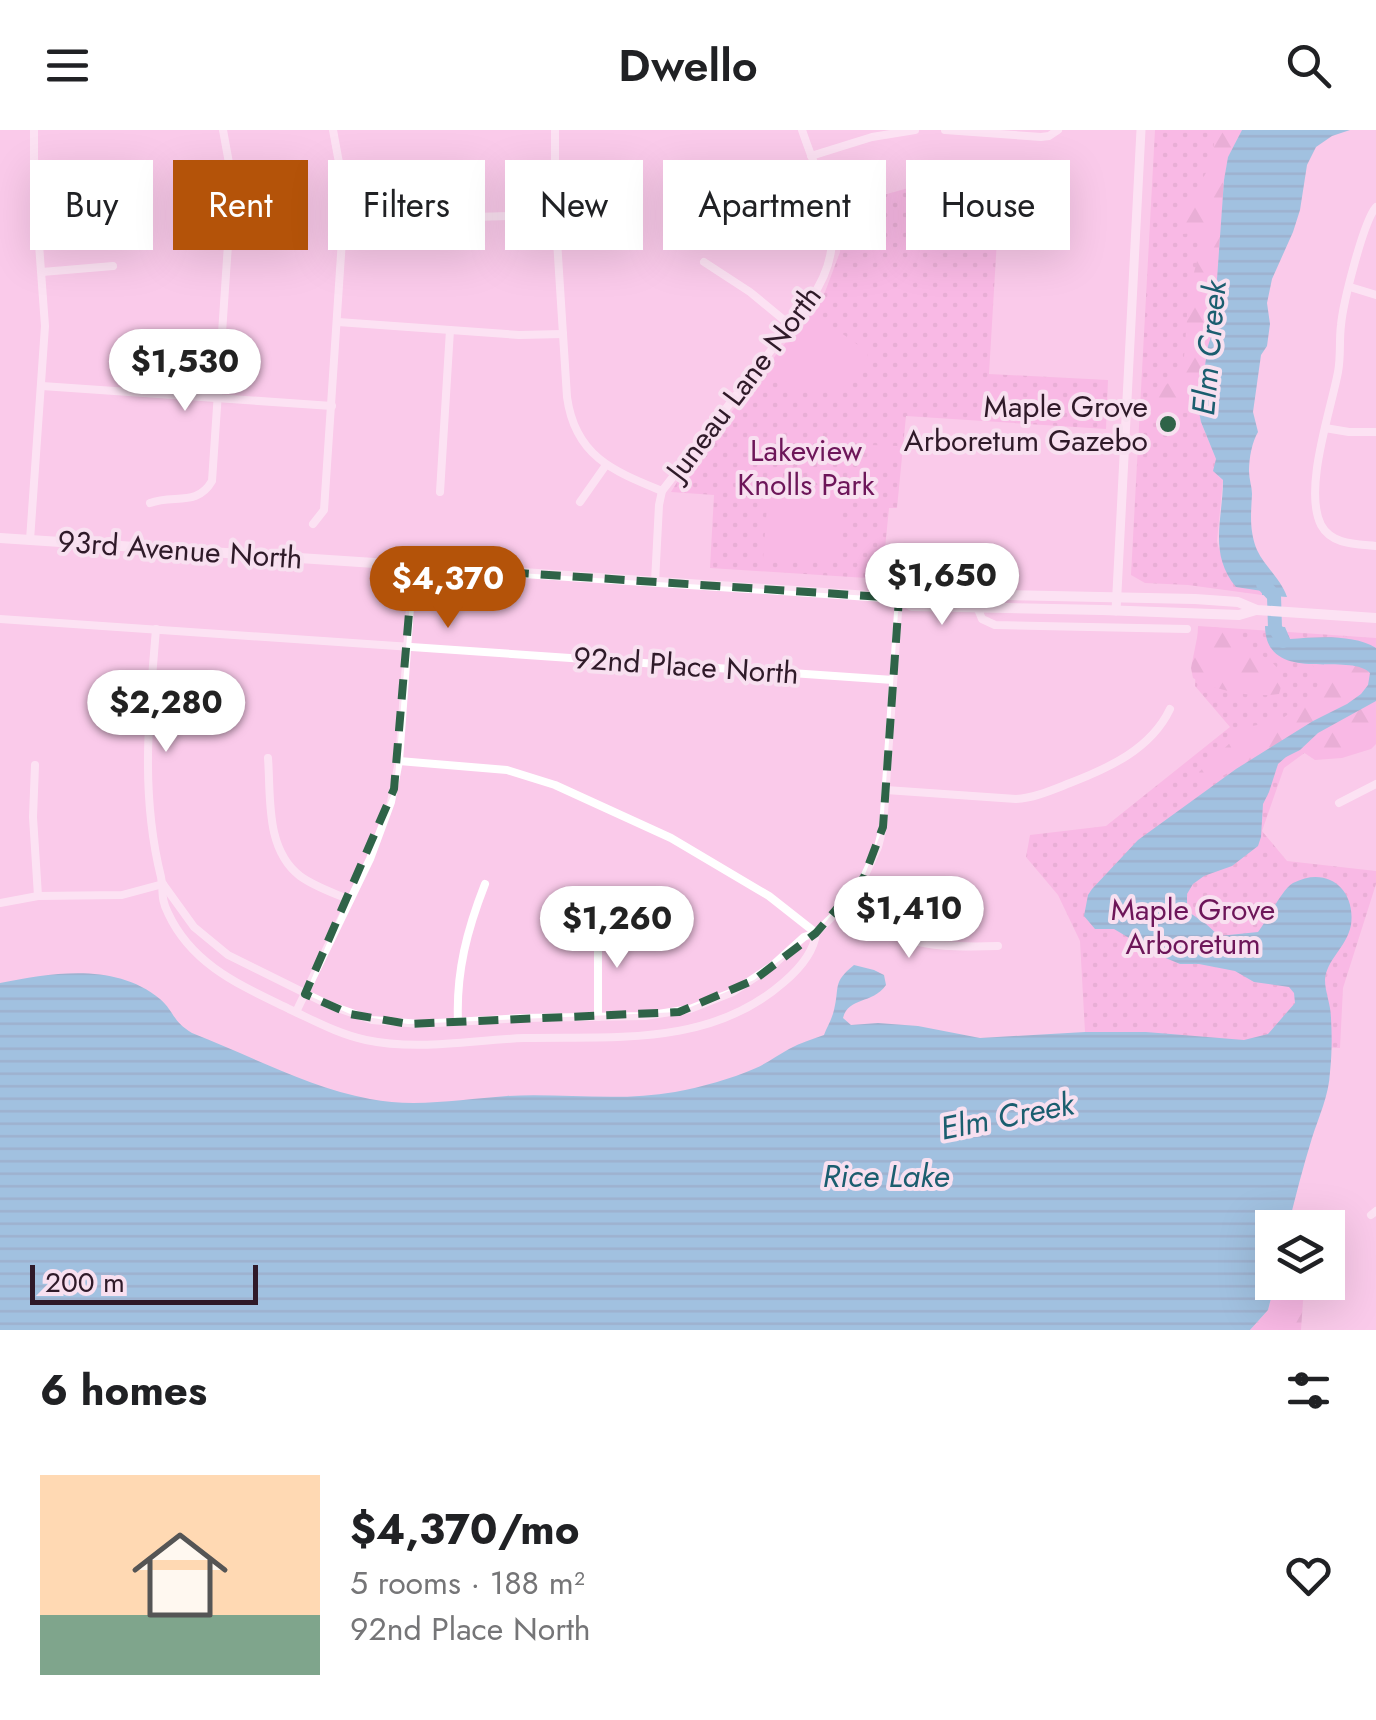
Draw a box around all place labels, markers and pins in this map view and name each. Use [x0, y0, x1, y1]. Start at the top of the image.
pin: $1,530 [104, 329, 266, 414]
place label: Maple Grove Arboretum Gazebo [904, 385, 1148, 462]
marker: Maple Grove Arboretum Gazebo [1157, 413, 1179, 435]
pin: $1,650 [861, 543, 1023, 628]
pin: $4,370 [367, 546, 529, 631]
pin: $2,280 [85, 670, 247, 755]
pin: $1,410 [828, 876, 990, 961]
pin: $1,260 [536, 886, 698, 971]

